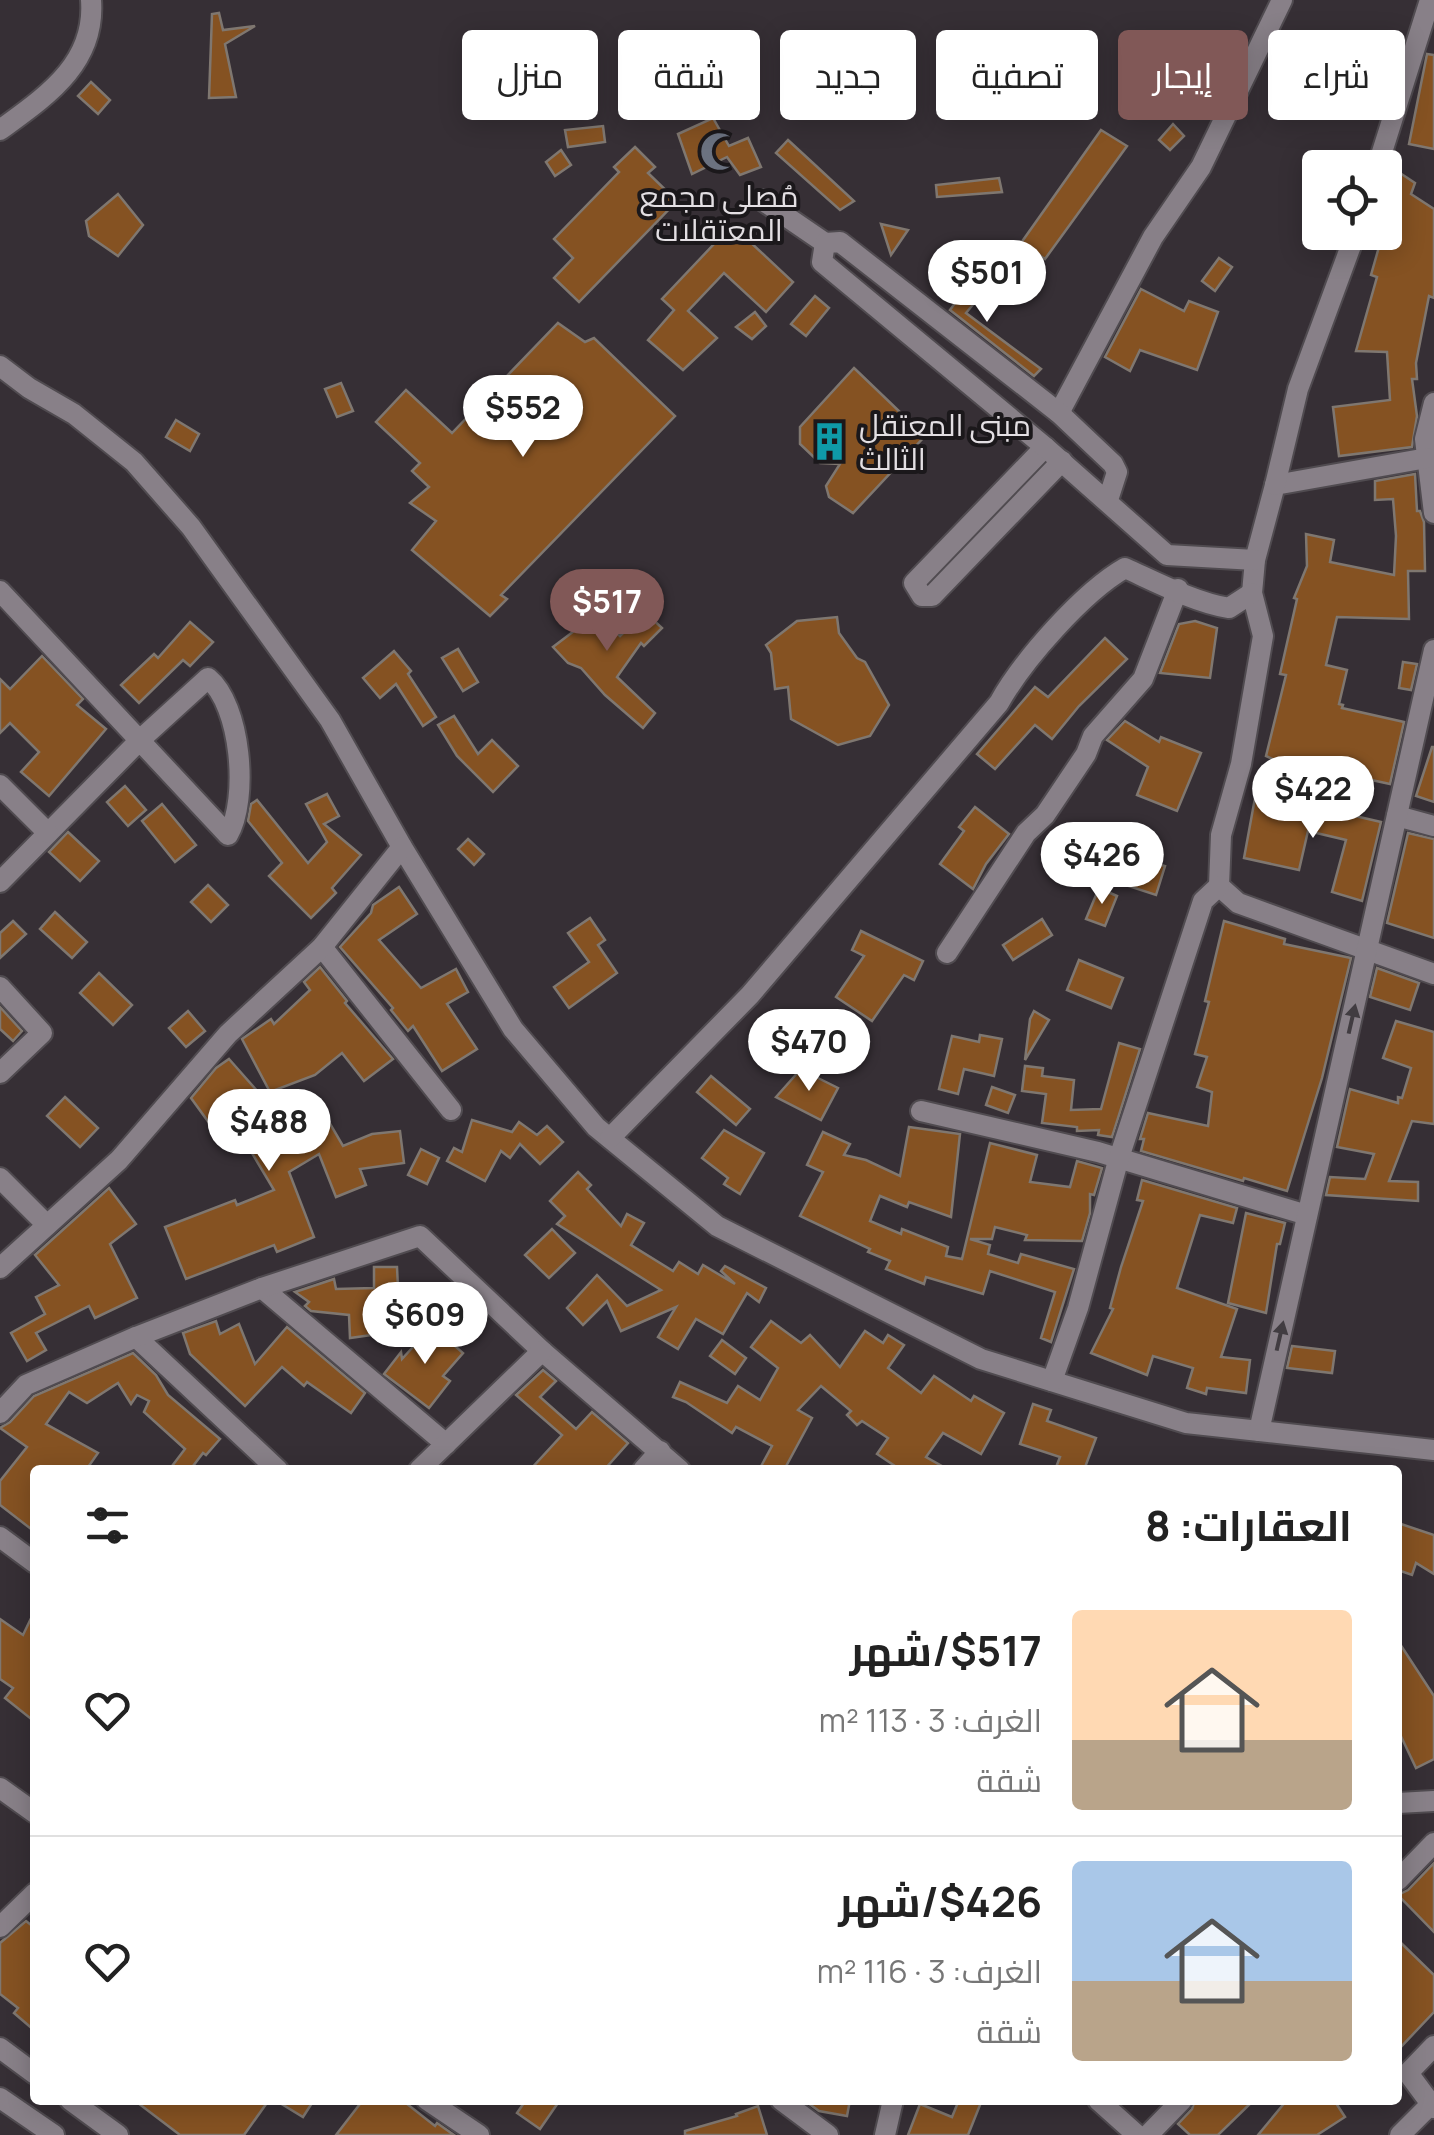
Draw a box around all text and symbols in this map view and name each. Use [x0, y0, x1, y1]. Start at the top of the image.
chip: منزل [462, 30, 598, 120]
chip: شقة [618, 30, 760, 120]
chip: جديد [780, 30, 916, 120]
chip: تصفية [936, 30, 1098, 120]
chip: إيجار [1118, 30, 1248, 120]
chip: شراء [1268, 30, 1405, 120]
mosque icon: مُصلى مجمع المعتقلات [698, 130, 740, 172]
map controls [1302, 150, 1402, 250]
button: locate [1302, 150, 1402, 250]
place label: مُصلى مجمع المعتقلات [640, 175, 798, 250]
pin: $501 [928, 240, 1046, 325]
text: $501 [950, 250, 1024, 294]
pin: $552 [464, 375, 582, 460]
text: $552 [485, 385, 561, 429]
place label: مبنى المعتقل الثالث [859, 404, 1031, 479]
building icon: مبنى المعتقل الثالث [808, 420, 850, 462]
pin: $517 [548, 569, 666, 654]
text: $517 [572, 579, 642, 623]
pin: $422 [1254, 756, 1372, 841]
text: $422 [1274, 766, 1352, 810]
pin: $426 [1043, 822, 1161, 907]
text: $426 [1063, 832, 1141, 876]
one-way arrow [1345, 1003, 1360, 1034]
pin: $470 [750, 1009, 868, 1094]
text: $470 [770, 1019, 848, 1063]
pin: $488 [210, 1089, 328, 1174]
text: $488 [230, 1099, 308, 1143]
pin: $609 [366, 1282, 484, 1367]
text: $609 [385, 1292, 465, 1336]
one-way arrow [1273, 1320, 1288, 1351]
text: العقارات: 8 [1145, 1496, 1352, 1554]
icon: filters [80, 1498, 135, 1553]
text: $517/شهر [850, 1621, 1042, 1679]
icon: home [1152, 1650, 1272, 1770]
icon: heart [80, 1683, 135, 1738]
text: الغرف: 3 · 113 m² [819, 1698, 1042, 1742]
text: شقة [977, 1758, 1042, 1802]
text: $426/شهر [839, 1872, 1042, 1930]
icon: home [1152, 1901, 1272, 2021]
icon: heart [80, 1934, 135, 1989]
text: الغرف: 3 · 116 m² [817, 1949, 1042, 1993]
text: شقة [977, 2009, 1042, 2053]

